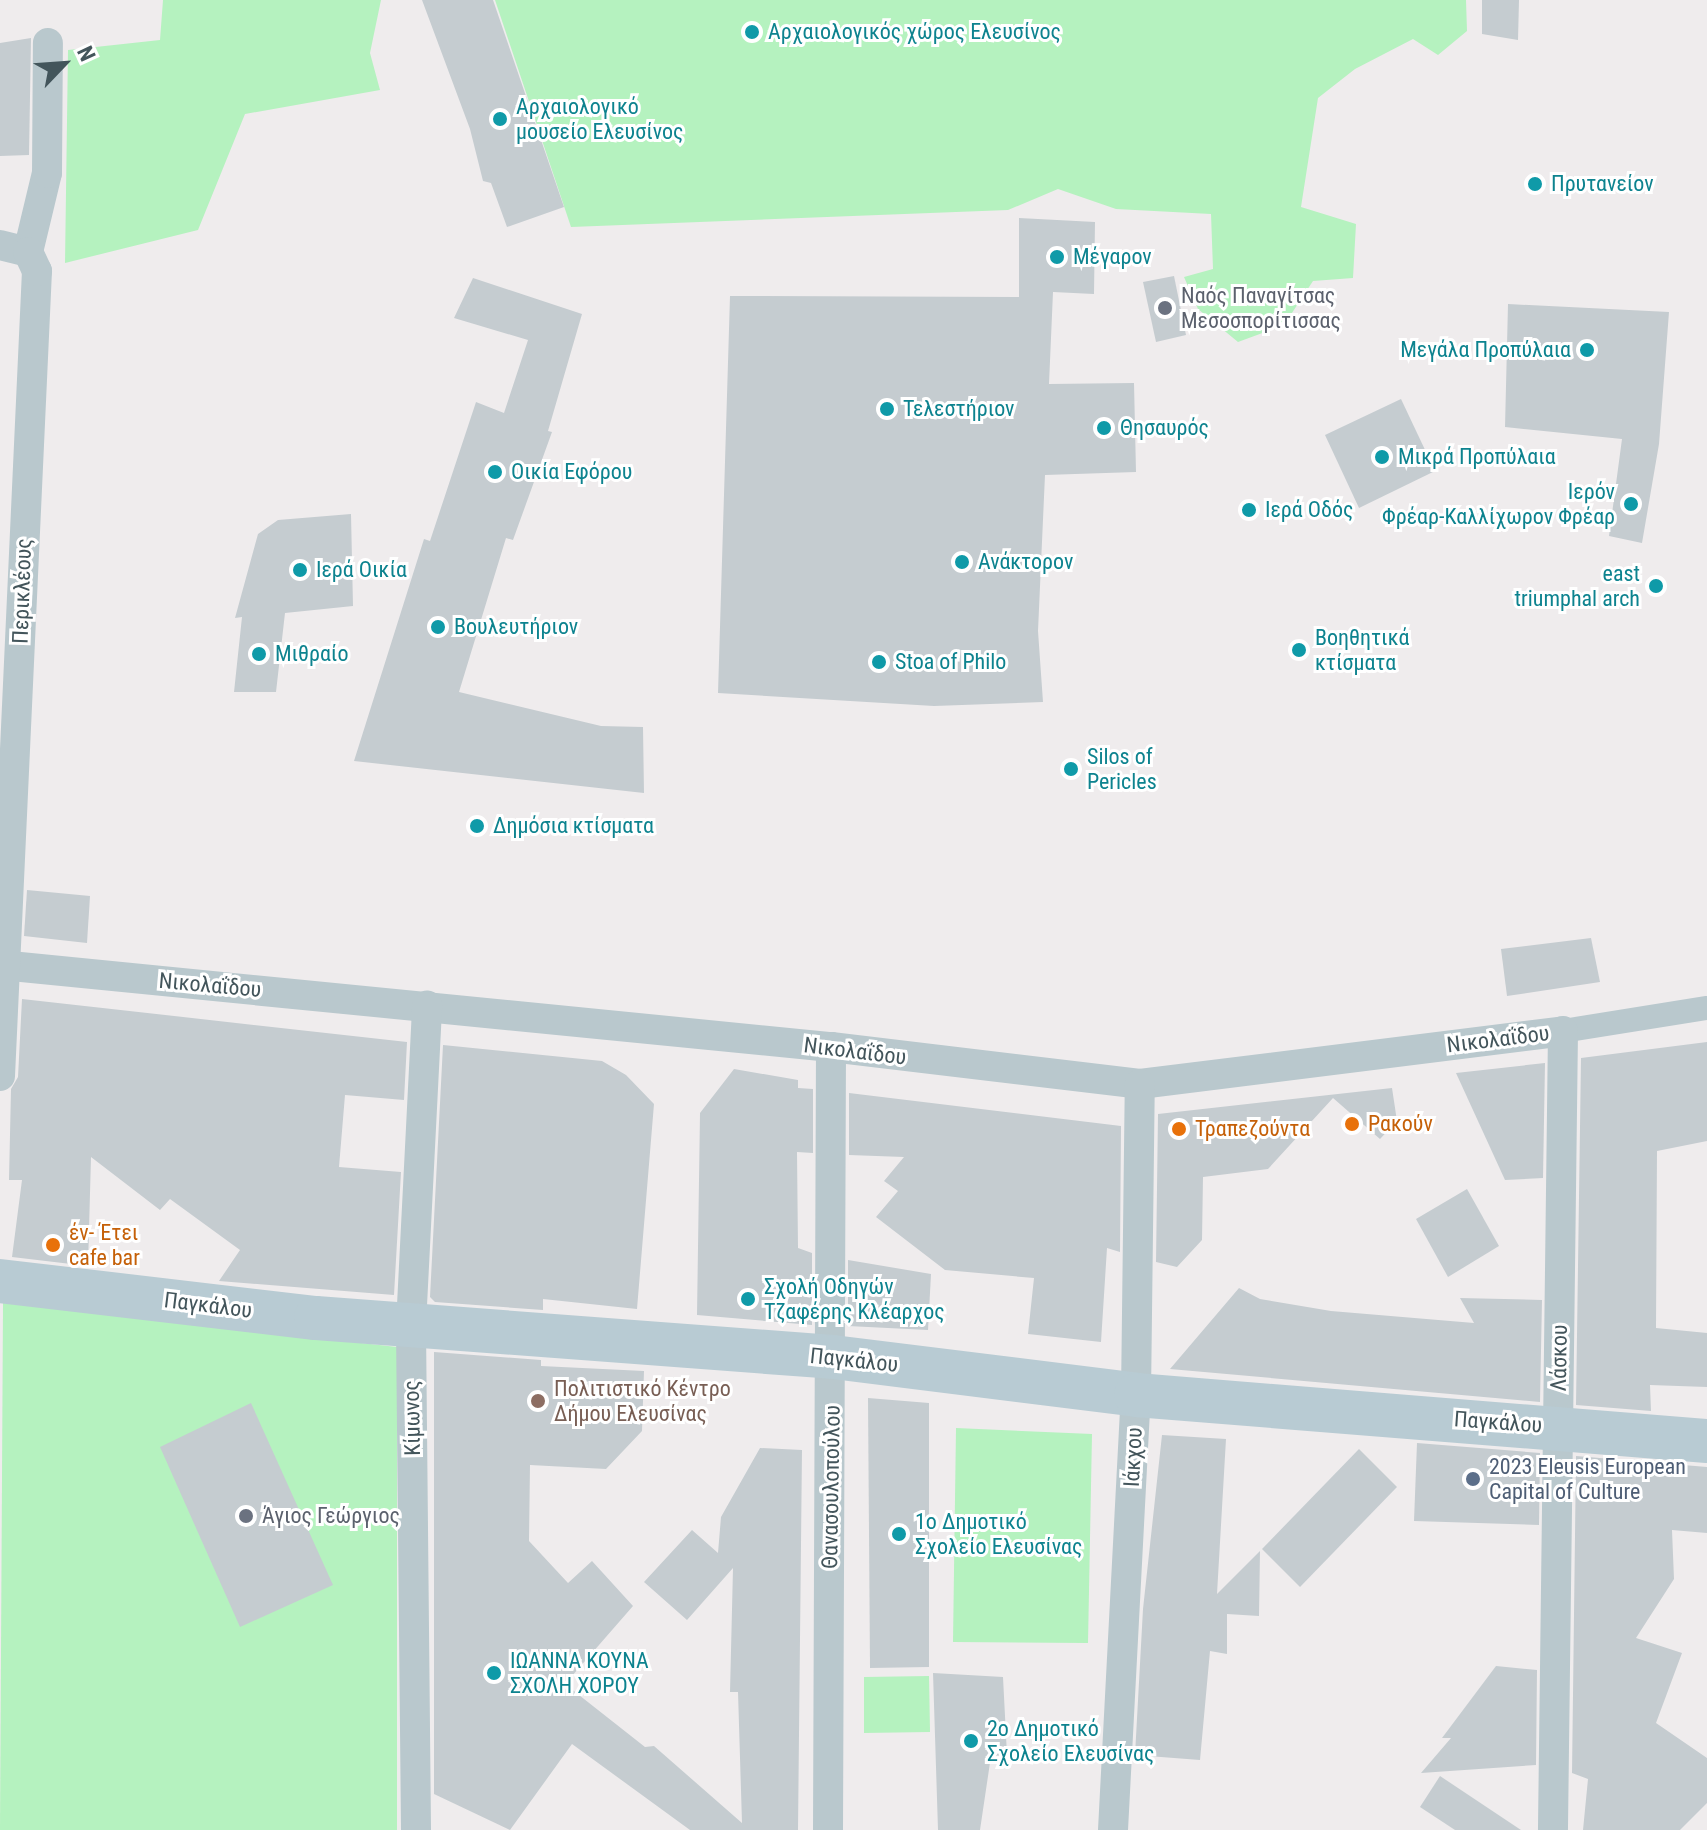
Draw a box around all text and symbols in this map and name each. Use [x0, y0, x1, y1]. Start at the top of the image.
place label: Αρχαιολογικός χώρος Ελευσίνος [768, 19, 1061, 45]
marker: Αρχαιολογικός χώρος Ελευσίνος [743, 23, 761, 41]
north arrow [24, 24, 104, 104]
text: N [72, 42, 100, 65]
place label: Αρχαιολογικό μουσείο Ελευσίνος [516, 93, 683, 144]
marker: Αρχαιολογικό μουσείο Ελευσίνος [491, 110, 509, 128]
place label: Πρυτανείον [1551, 171, 1654, 197]
marker: Πρυτανείον [1526, 175, 1544, 193]
place label: Μέγαρον [1073, 244, 1152, 270]
marker: Μέγαρον [1048, 248, 1066, 266]
place label: Ναός Παναγίτσας Μεσοσπορίτισσας [1181, 282, 1341, 334]
marker: Ναός Παναγίτσας Μεσοσπορίτισσας [1156, 299, 1174, 317]
place label: Μεγάλα Προπύλαια [1400, 337, 1571, 363]
marker: Μεγάλα Προπύλαια [1578, 341, 1596, 359]
place label: Τελεστήριον [903, 396, 1015, 422]
marker: Τελεστήριον [878, 400, 896, 418]
place label: Θησαυρός [1120, 415, 1209, 441]
marker: Θησαυρός [1095, 419, 1113, 437]
place label: Μικρά Προπύλαια [1398, 444, 1556, 470]
marker: Μικρά Προπύλαια [1373, 448, 1391, 466]
place label: Οικία Εφόρου [511, 459, 632, 485]
marker: Οικία Εφόρου [486, 463, 504, 481]
place label: Ιερόν Φρέαρ-Καλλίχωρον Φρέαρ [1382, 478, 1615, 530]
marker: Ιερόν Φρέαρ-Καλλίχωρον Φρέαρ [1622, 495, 1640, 513]
place label: Ιερά Οδός [1265, 497, 1353, 523]
marker: Ιερά Οδός [1240, 501, 1258, 519]
street label: Περικλέους [7, 538, 37, 644]
place label: Ανάκτορον [978, 549, 1073, 575]
marker: Ανάκτορον [953, 553, 971, 571]
place label: Ιερά Οικία [316, 557, 407, 583]
place label: east triumphal arch [1515, 560, 1640, 612]
marker: Ιερά Οικία [291, 561, 309, 579]
marker: east triumphal arch [1647, 577, 1665, 595]
place label: Βουλευτήριον [454, 614, 578, 640]
marker: Βουλευτήριον [429, 618, 447, 636]
place label: Βοηθητικά κτίσματα [1315, 624, 1409, 676]
place label: Μιθραίο [275, 641, 348, 667]
marker: Βοηθητικά κτίσματα [1290, 641, 1308, 659]
marker: Μιθραίο [250, 645, 268, 663]
place label: Stoa of Philo [895, 649, 1006, 675]
marker: Stoa of Philo [870, 653, 888, 671]
place label: Silos of Pericles [1087, 743, 1157, 794]
marker: Silos of Pericles [1062, 760, 1080, 778]
place label: Δημόσια κτίσματα [493, 813, 654, 839]
marker: Δημόσια κτίσματα [468, 817, 486, 835]
street label: Νικολαΐδου [158, 967, 262, 1003]
street label: Νικολαΐδου [1445, 1020, 1551, 1058]
street label: Νικολαΐδου [802, 1032, 908, 1070]
place label: Ρακούν [1368, 1111, 1433, 1137]
marker: Ρακούν [1343, 1115, 1361, 1133]
place label: Τραπεζούντα [1195, 1116, 1310, 1142]
marker: Τραπεζούντα [1170, 1120, 1188, 1138]
place label: έν- Έτει cafe bar [69, 1219, 140, 1270]
marker: έν- Έτει cafe bar [44, 1236, 62, 1254]
place label: Σχολή Οδηγών Τζαφέρης Κλέαρχος [764, 1273, 945, 1324]
street label: Παγκάλου [163, 1287, 253, 1323]
marker: Σχολή Οδηγών Τζαφέρης Κλέαρχος [739, 1290, 757, 1308]
street label: Λάσκου [1545, 1324, 1573, 1392]
street label: Παγκάλου [809, 1342, 899, 1378]
place label: Πολιτιστικό Κέντρο Δήμου Ελευσίνας [554, 1375, 731, 1426]
street label: Κίμωνος [398, 1380, 426, 1456]
marker: Πολιτιστικό Κέντρο Δήμου Ελευσίνας [529, 1392, 547, 1410]
street label: Θανασουλοπούλου [816, 1405, 846, 1569]
street label: Παγκάλου [1453, 1406, 1543, 1438]
street label: Ιάκχου [1118, 1427, 1148, 1487]
place label: 2023 Eleusis European Capital of Culture [1489, 1453, 1686, 1504]
marker: 2023 Eleusis European Capital of Culture [1464, 1470, 1482, 1488]
place label: Άγιος Γεώργιος [262, 1503, 400, 1529]
marker: Άγιος Γεώργιος [237, 1507, 255, 1525]
place label: 1ο Δημοτικό Σχολείο Ελευσίνας [915, 1508, 1082, 1560]
marker: 1ο Δημοτικό Σχολείο Ελευσίνας [890, 1525, 908, 1543]
place label: ΙΩΑΝΝΑ ΚΟΥΝΑ ΣΧΟΛΗ ΧΟΡΟΥ [510, 1647, 649, 1698]
marker: ΙΩΑΝΝΑ ΚΟΥΝΑ ΣΧΟΛΗ ΧΟΡΟΥ [485, 1664, 503, 1682]
place label: 2ο Δημοτικό Σχολείο Ελευσίνας [987, 1715, 1154, 1766]
marker: 2ο Δημοτικό Σχολείο Ελευσίνας [962, 1732, 980, 1750]

